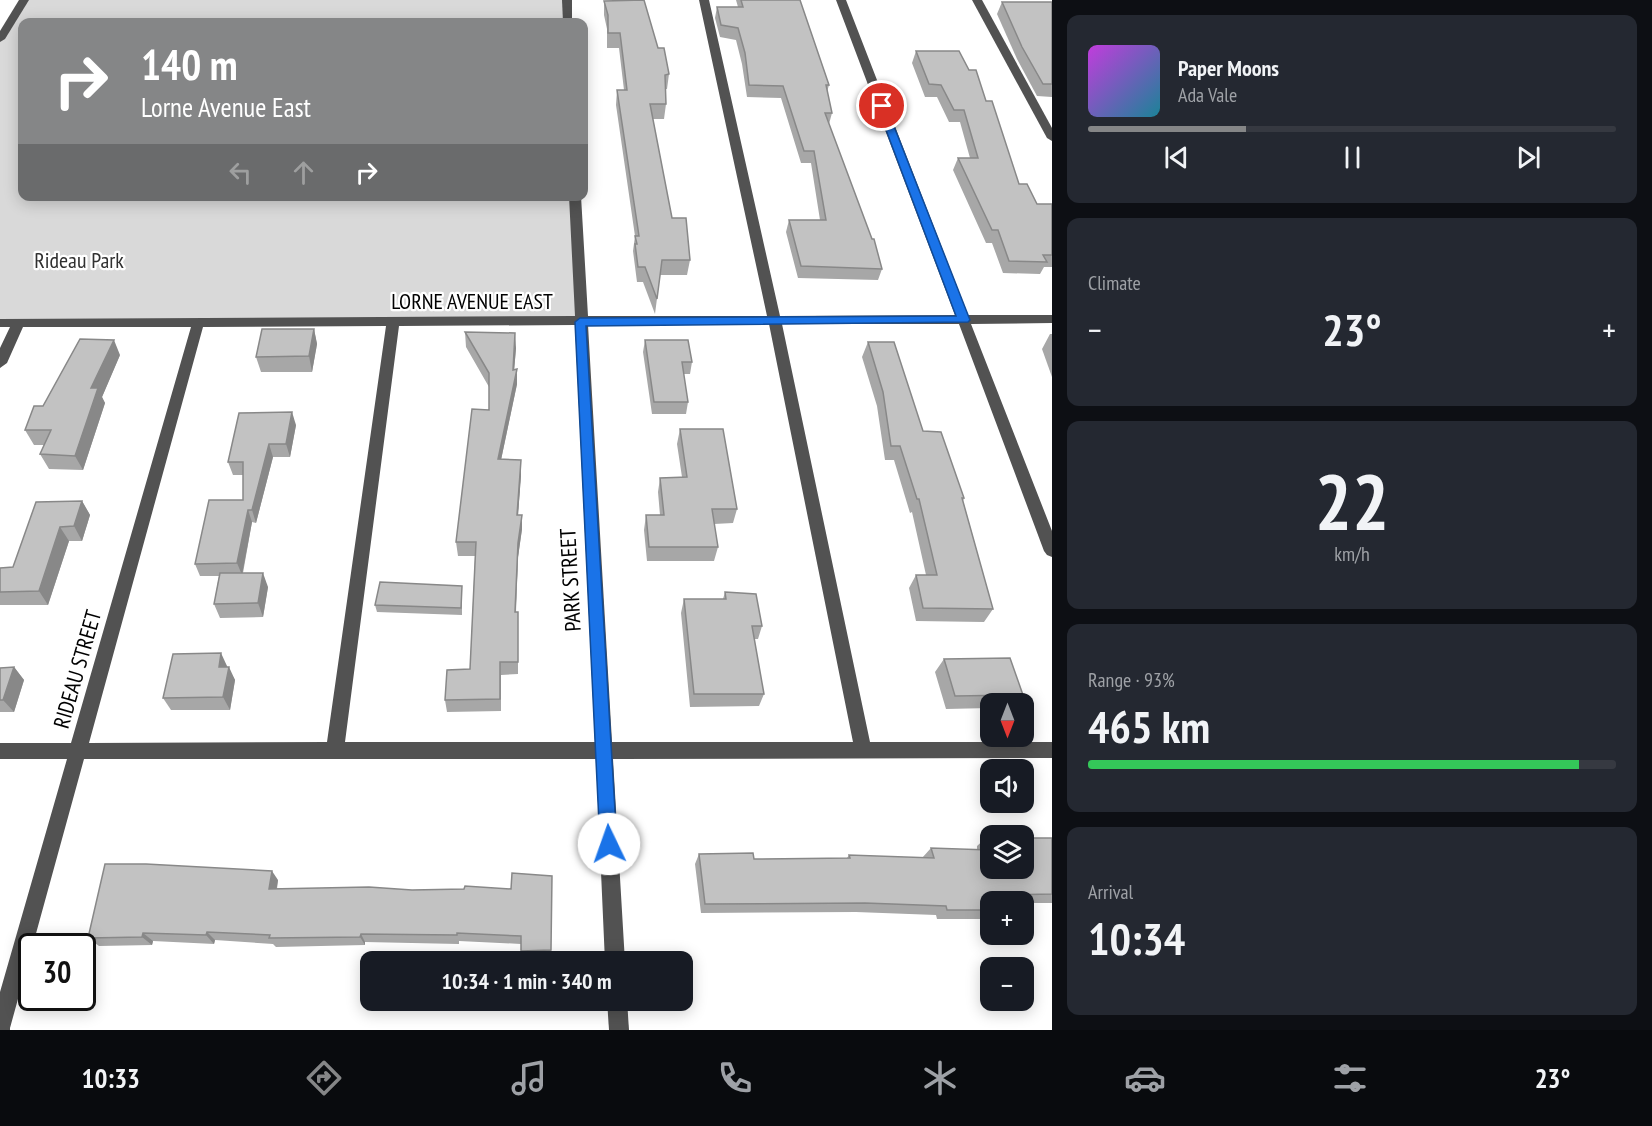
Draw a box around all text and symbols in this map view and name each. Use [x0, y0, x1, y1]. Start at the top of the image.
text: 140 m [141, 37, 238, 92]
icon: right [42, 42, 120, 120]
text: Paper Moons [1178, 54, 1279, 82]
pin [856, 80, 907, 131]
text: Ada Vale [1178, 82, 1237, 108]
icon: arrive [865, 89, 898, 122]
text: Lorne Avenue East [141, 90, 311, 124]
icon: previous [1160, 141, 1193, 174]
icon: pause [1336, 141, 1369, 174]
icon: next [1512, 141, 1545, 174]
icon: left [224, 156, 257, 189]
icon: ahead [287, 156, 320, 189]
icon: right [350, 156, 383, 189]
park label: Rideau Park [34, 246, 124, 274]
text: Climate [1088, 270, 1141, 296]
street label: LORNE AVENUE EAST [391, 287, 553, 315]
text: 23° [1322, 300, 1382, 358]
text: − [1088, 308, 1102, 351]
text: + [1602, 308, 1616, 351]
text: 22 [1315, 451, 1389, 552]
street label: PARK STREET [553, 528, 587, 632]
text: km/h [1334, 541, 1370, 567]
street label: RIDEAU STREET [47, 606, 107, 731]
text: Range · 93% [1088, 667, 1175, 693]
north arrow [980, 693, 1034, 747]
map controls [980, 693, 1034, 1011]
text: 465 km [1088, 697, 1210, 755]
button: sound [980, 759, 1034, 813]
position arrow [577, 812, 641, 876]
button: layers [980, 825, 1034, 879]
text: Arrival [1088, 879, 1133, 905]
button: + [980, 891, 1034, 945]
text: 10:34 [1088, 909, 1185, 967]
speed limit sign: 30 [18, 933, 96, 1011]
button: − [980, 957, 1034, 1011]
text: 10:34 · 1 min · 340 m [441, 967, 612, 995]
icon: directions [303, 1057, 345, 1099]
icon: music [508, 1057, 550, 1099]
icon: phone [714, 1057, 756, 1099]
icon: climate [919, 1057, 961, 1099]
icon: car [1124, 1057, 1166, 1099]
icon: filters [1329, 1057, 1371, 1099]
text: 10:33 [82, 1061, 140, 1095]
text: 23° [1535, 1061, 1570, 1095]

